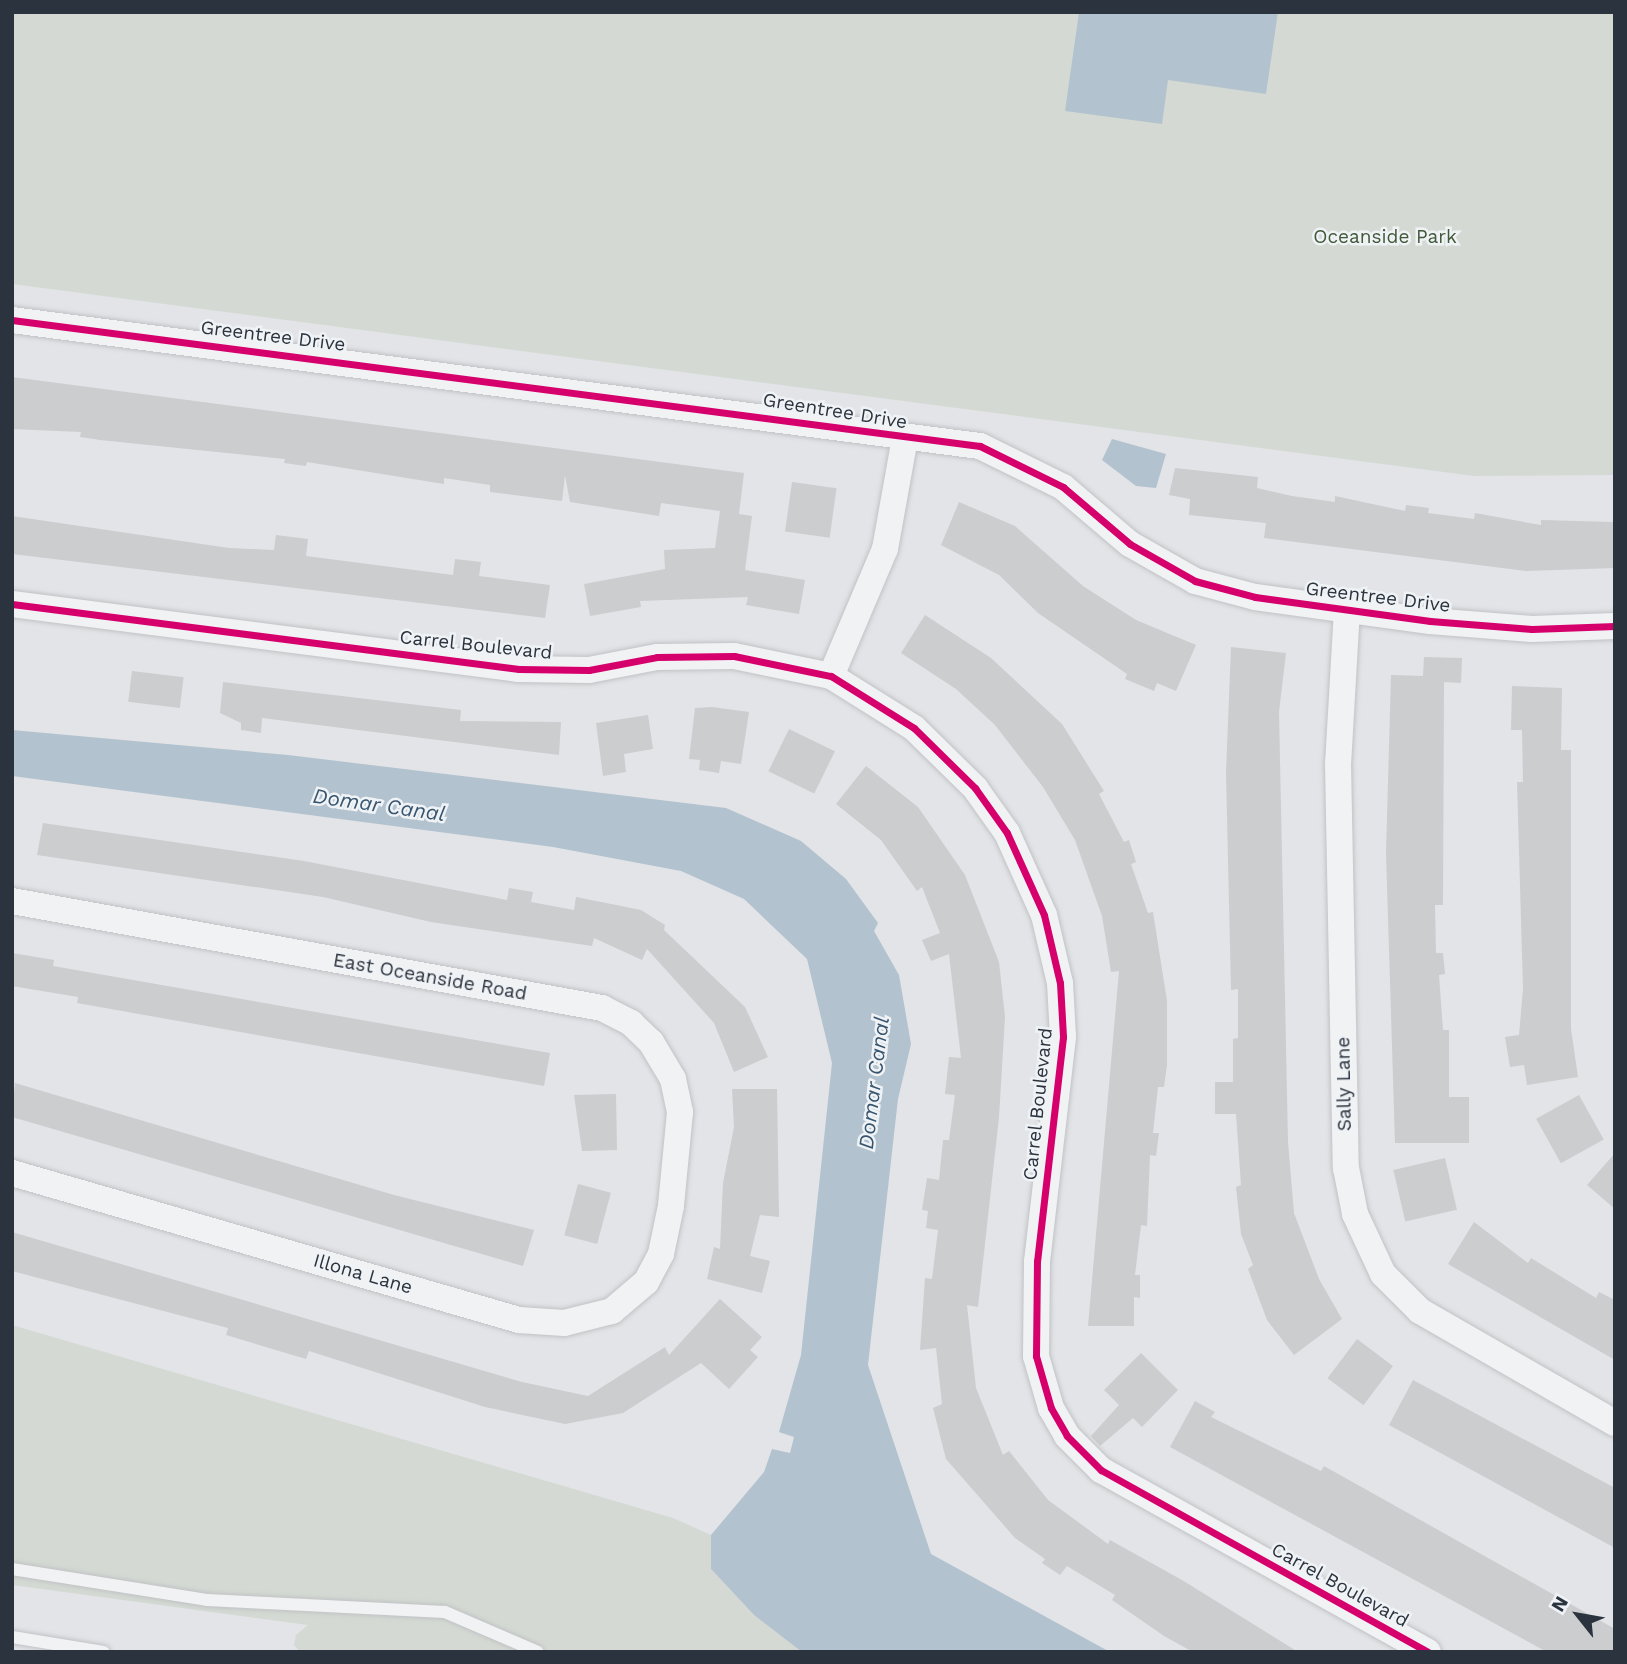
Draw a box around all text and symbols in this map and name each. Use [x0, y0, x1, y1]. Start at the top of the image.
park label: Oceanside Park [1313, 226, 1457, 248]
street label: Greentree Drive [199, 316, 347, 356]
street label: Greentree Drive [761, 388, 909, 434]
street label: Greentree Drive [1304, 577, 1452, 617]
street label: Carrel Boulevard [398, 626, 554, 664]
water label: Domar Canal [311, 783, 447, 827]
street label: East Oceanside Road [331, 949, 529, 1005]
water label: Domar Canal [853, 1015, 895, 1151]
street label: Carrel Boulevard [1019, 1026, 1057, 1182]
street label: Sally Lane [1332, 1036, 1356, 1132]
street label: Illona Lane [311, 1249, 415, 1299]
street label: Carrel Boulevard [1267, 1538, 1413, 1632]
north arrow [1543, 1580, 1613, 1650]
text: N [1546, 1592, 1573, 1616]

